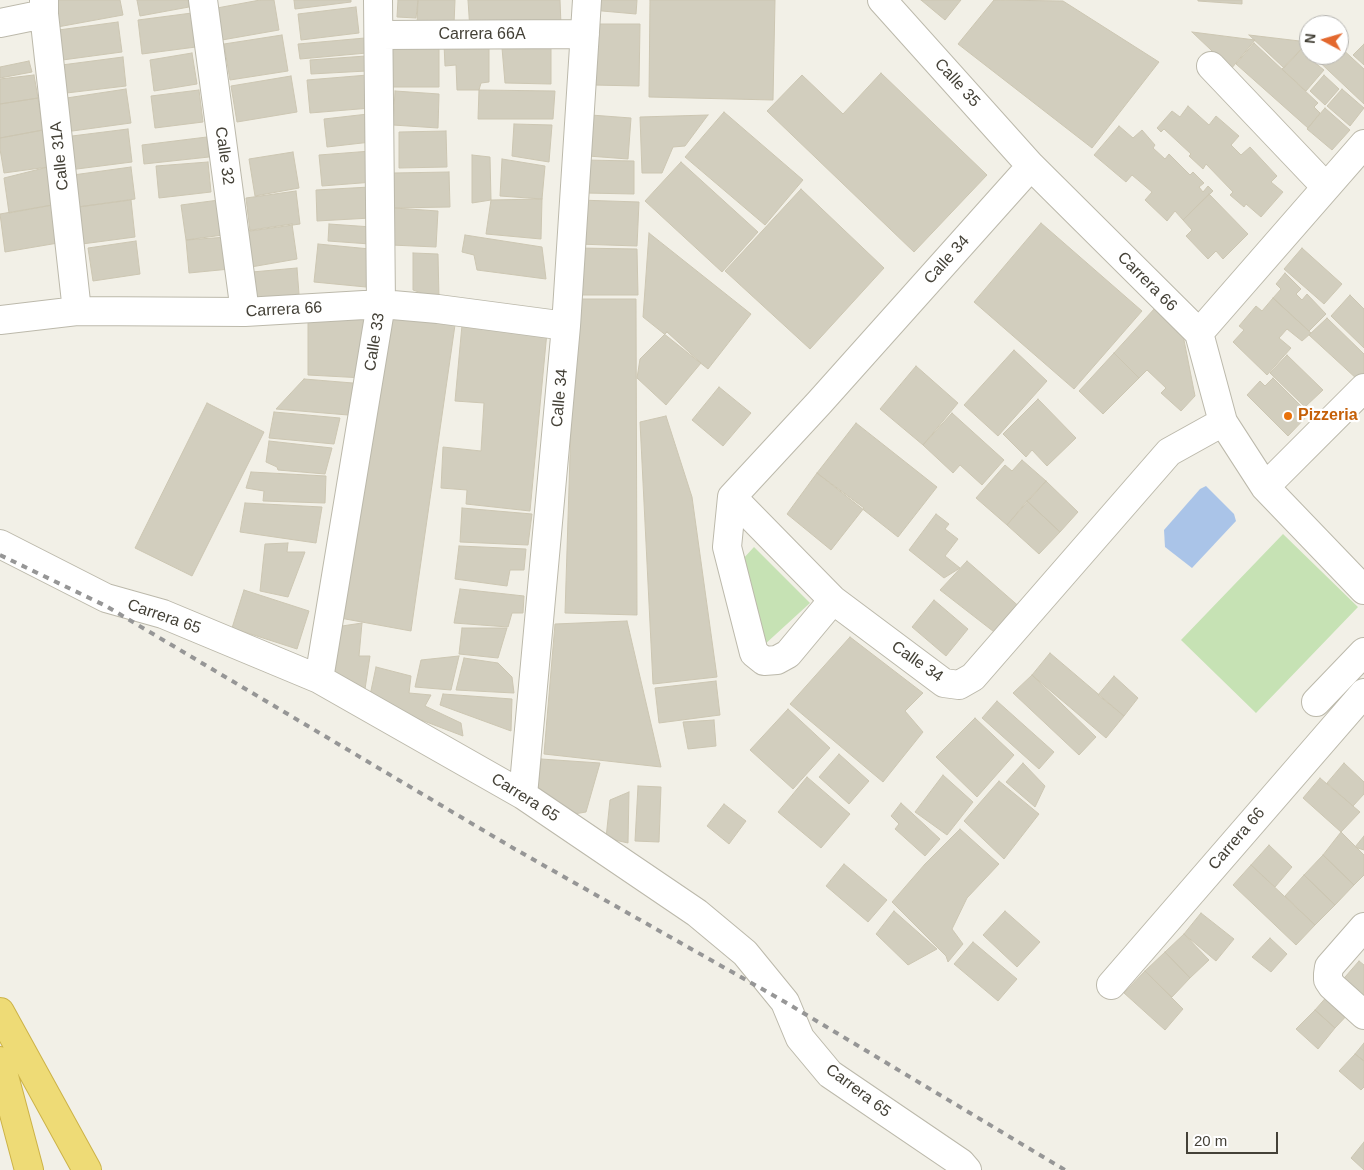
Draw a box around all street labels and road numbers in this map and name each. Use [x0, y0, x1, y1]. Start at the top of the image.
street label: Carrera 66A [438, 25, 526, 45]
street label: Calle 35 [930, 55, 984, 111]
street label: Calle 31A [47, 120, 73, 192]
street label: Calle 32 [210, 126, 238, 186]
street label: Calle 34 [920, 232, 974, 288]
street label: Carrera 66 [1113, 248, 1181, 316]
street label: Carrera 66 [245, 298, 323, 322]
street label: Calle 33 [361, 312, 389, 372]
street label: Calle 34 [548, 368, 572, 428]
street label: Carrera 65 [125, 595, 203, 639]
street label: Calle 34 [887, 637, 947, 687]
street label: Carrera 65 [487, 770, 563, 826]
street label: Carrera 66 [1205, 804, 1269, 874]
street label: Carrera 65 [822, 1060, 894, 1122]

